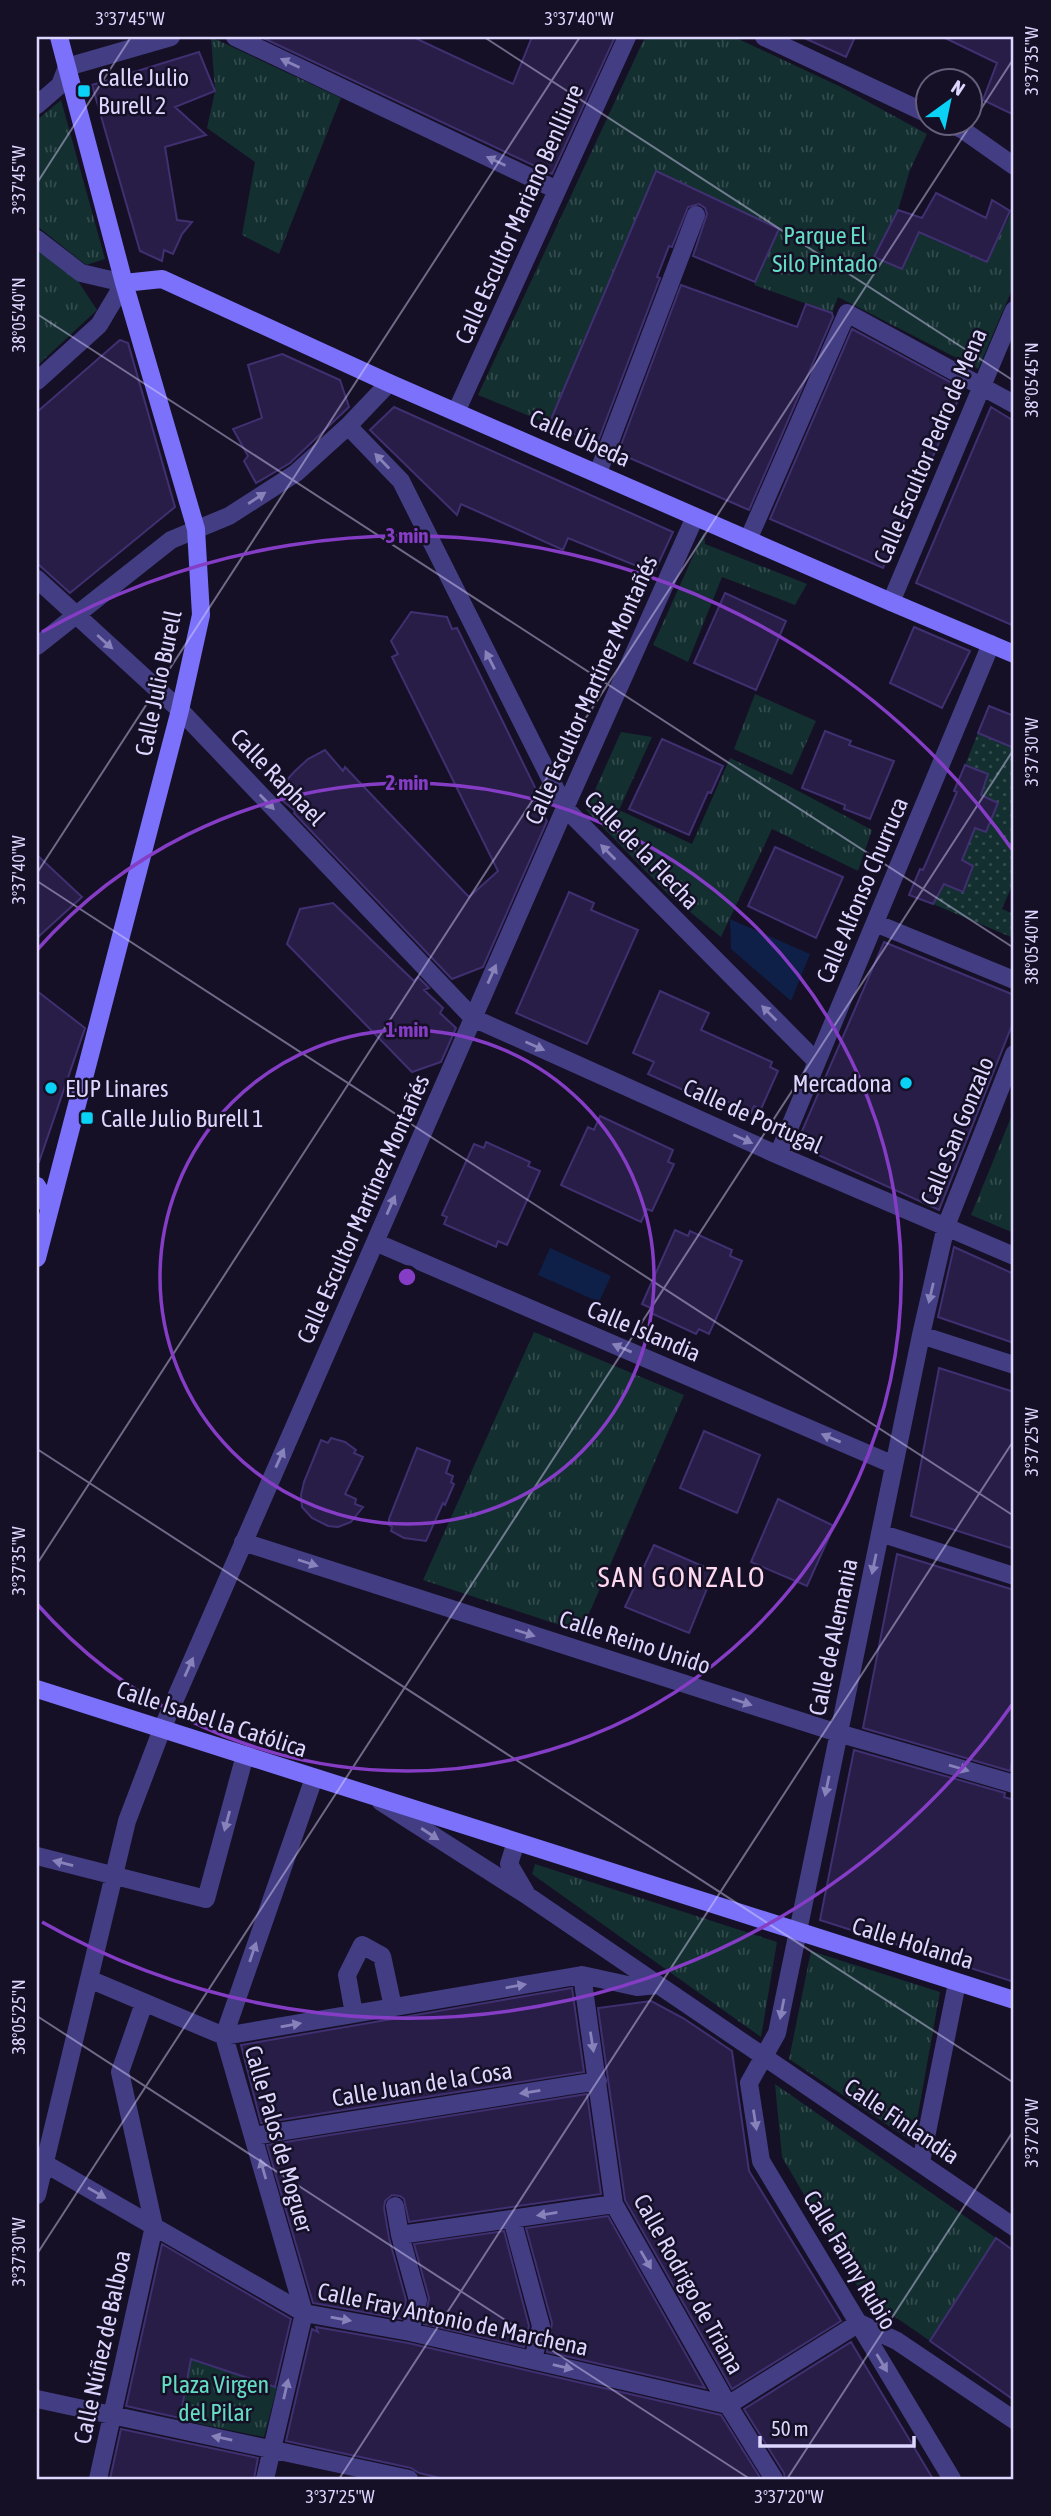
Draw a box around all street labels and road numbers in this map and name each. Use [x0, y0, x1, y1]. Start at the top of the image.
street label: Calle Escultor Mariano Benlliure [449, 80, 589, 348]
street label: Calle Escultor Pedro de Mena [868, 324, 992, 568]
street label: Calle Úbeda [525, 404, 635, 472]
street label: Calle Escultor Martínez Montañés [519, 551, 663, 829]
street label: Calle Julio Burell [129, 607, 187, 758]
street label: Calle Raphael [225, 723, 331, 831]
street label: Calle de la Flecha [579, 786, 705, 914]
street label: Calle Alfonso Churruca [811, 793, 913, 987]
street label: Calle San Gonzalo [915, 1053, 999, 1209]
street label: Calle Escultor Martínez Montañés [291, 1070, 435, 1348]
street label: Calle de Portugal [679, 1073, 827, 1159]
street label: Calle Islandia [583, 1295, 705, 1367]
street label: Calle de Alemania [803, 1556, 863, 1718]
street label: Calle Reino Unido [556, 1605, 714, 1679]
street label: Calle Isabel la Católica [113, 1675, 311, 1763]
street label: Calle Holanda [849, 1912, 977, 1974]
street label: Calle Palos de Moguer [239, 2042, 319, 2236]
street label: Calle Juan de la Cosa [330, 2056, 514, 2112]
street label: Calle Finlandia [839, 2073, 965, 2169]
street label: Calle Fanny Rubio [798, 2186, 902, 2334]
street label: Calle Rodrigo de Triana [628, 2189, 750, 2379]
street label: Calle Núñez de Balboa [68, 2248, 136, 2446]
street label: Calle Fray Antonio de Marchena [315, 2277, 591, 2361]

